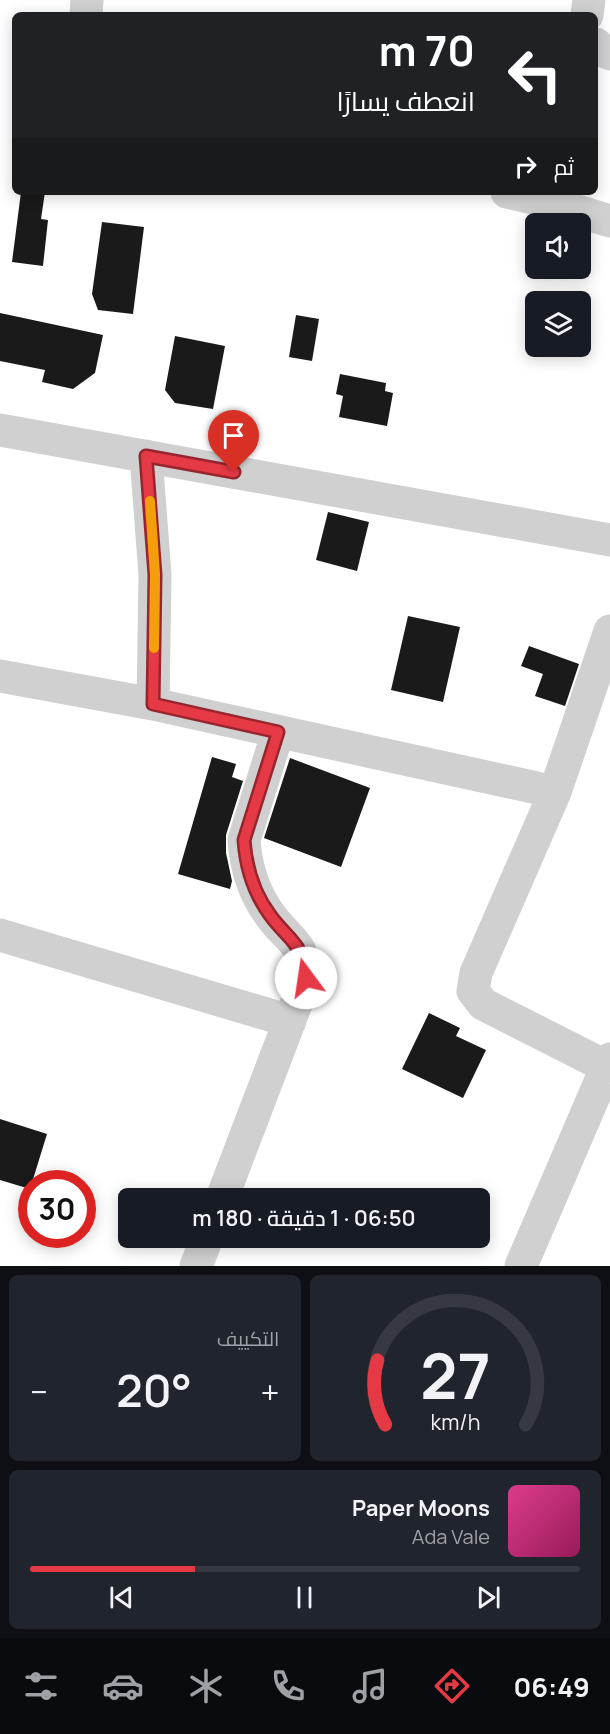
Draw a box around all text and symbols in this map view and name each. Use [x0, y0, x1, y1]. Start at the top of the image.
text: 70 m [379, 21, 475, 79]
icon: left [496, 36, 574, 114]
text: انعطف يسارًا [336, 82, 475, 119]
icon: right [509, 150, 542, 183]
text: ثم [554, 152, 574, 182]
map controls [525, 213, 591, 357]
button: sound [525, 213, 591, 279]
button: layers [525, 291, 591, 357]
pin [208, 410, 259, 472]
icon: arrive [217, 419, 250, 452]
position arrow [274, 946, 338, 1010]
speed limit sign: 30 [18, 1170, 96, 1248]
text: 06:50 · 1 دقيقة · 180 m [192, 1203, 416, 1233]
text: التكييف [217, 1325, 280, 1352]
text: 27 [420, 1332, 490, 1418]
text: 20° [116, 1359, 192, 1421]
text: − [30, 1369, 48, 1414]
text: + [260, 1369, 279, 1414]
text: km/h [430, 1407, 480, 1436]
text: Paper Moons [352, 1493, 490, 1523]
text: Ada Vale [412, 1523, 490, 1550]
icon: previous [105, 1581, 138, 1614]
icon: pause [288, 1581, 321, 1614]
icon: next [472, 1581, 505, 1614]
icon: filters [20, 1665, 62, 1707]
icon: car [102, 1665, 144, 1707]
icon: climate [185, 1665, 227, 1707]
icon: phone [267, 1665, 309, 1707]
icon: music [349, 1665, 391, 1707]
icon: directions [431, 1665, 473, 1707]
text: 06:49 [514, 1668, 590, 1705]

